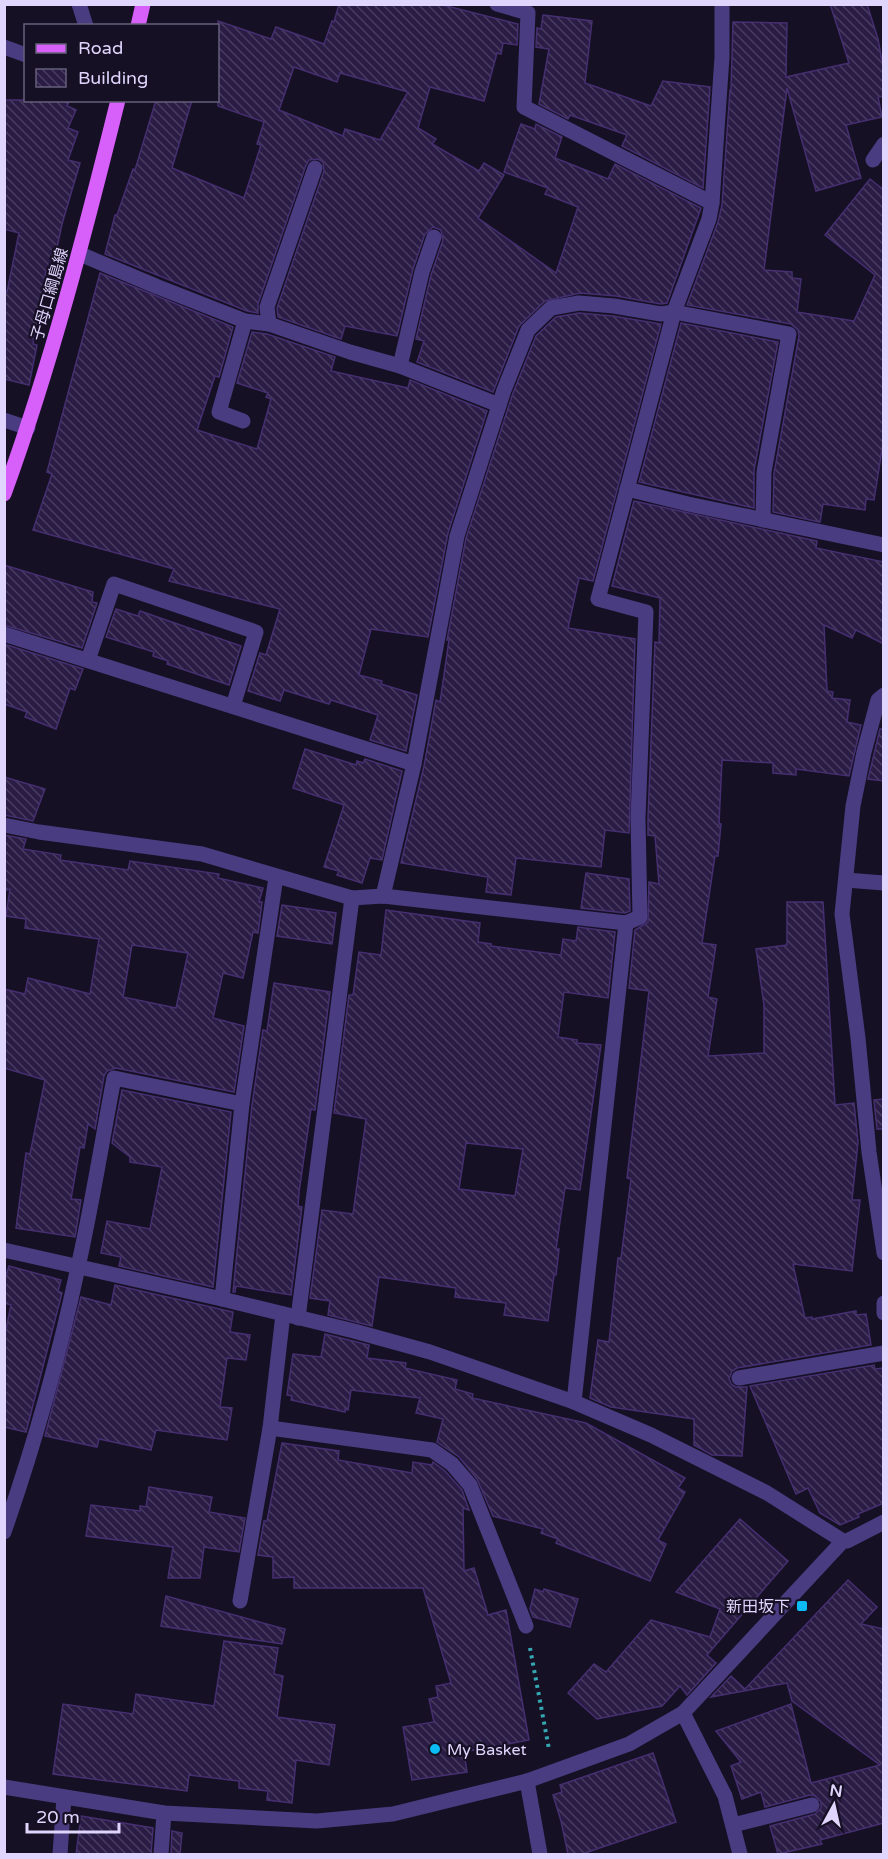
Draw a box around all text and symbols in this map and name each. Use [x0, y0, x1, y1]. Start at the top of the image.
legend [24, 24, 219, 102]
text: Road [78, 37, 123, 59]
text: Building [78, 67, 148, 89]
street label: 子母口綱島線 [27, 245, 73, 343]
place label: 新田坂下 [726, 1597, 790, 1617]
marker: 新田坂下 [795, 1599, 809, 1613]
place label: My Basket [447, 1740, 527, 1760]
marker: My Basket [428, 1742, 442, 1756]
north arrow [804, 1775, 864, 1835]
text: N [828, 1780, 844, 1802]
scale bar [27, 1796, 118, 1834]
text: 20 m [36, 1806, 80, 1828]

